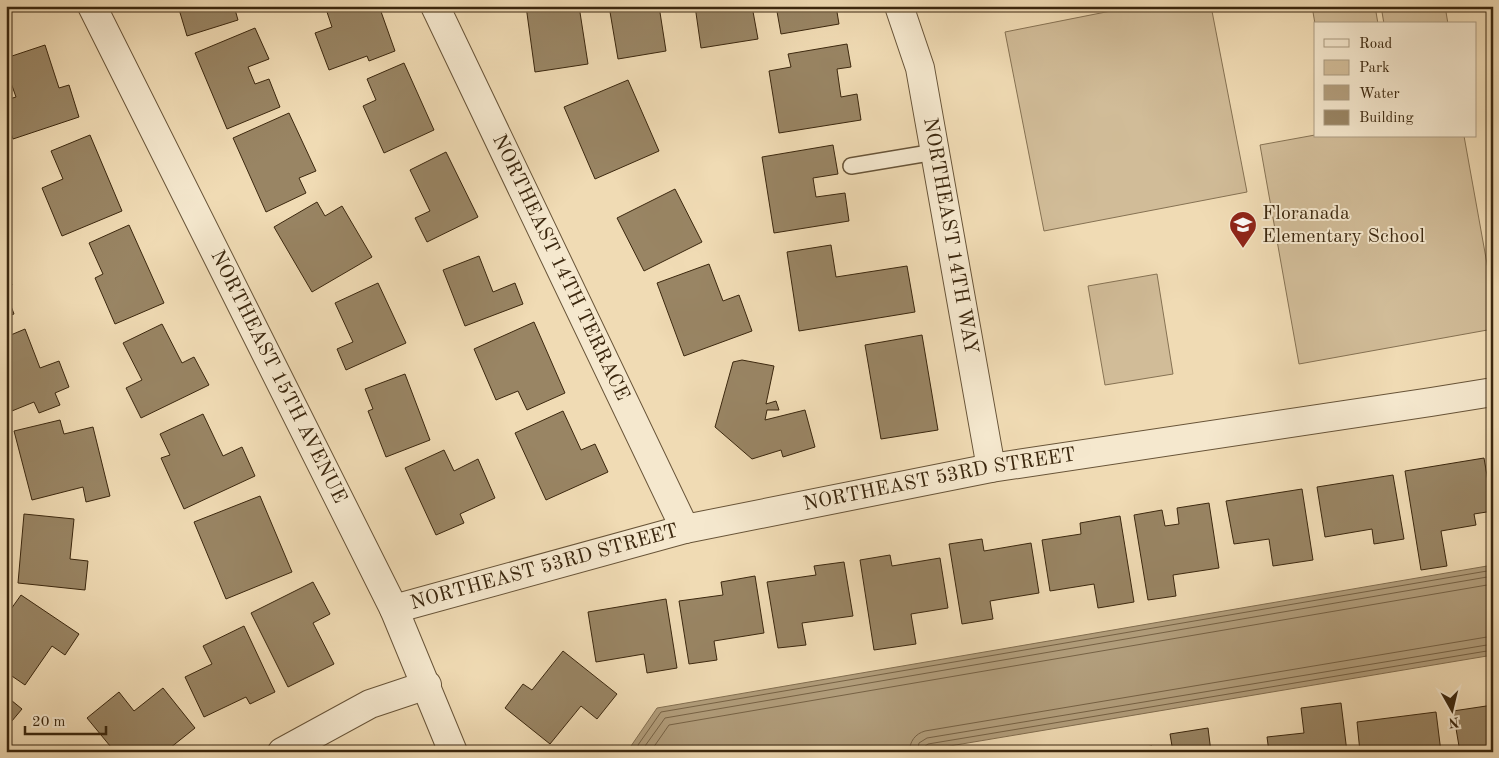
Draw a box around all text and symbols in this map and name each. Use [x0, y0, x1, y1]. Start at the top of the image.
legend [1314, 22, 1476, 138]
text: Road [1359, 37, 1393, 52]
text: Park [1359, 61, 1390, 76]
text: Water [1359, 87, 1400, 102]
text: Building [1359, 111, 1414, 126]
street label: NORTHEAST 14TH WAY [919, 116, 981, 356]
street label: NORTHEAST 14TH TERRACE [488, 131, 632, 404]
place label: Floranada Elementary School [1262, 204, 1425, 247]
school or university icon: Floranada Elementary School [1228, 210, 1258, 249]
street label: NORTHEAST 15TH AVENUE [206, 247, 350, 507]
street label: NORTHEAST 53RD STREET [801, 445, 1077, 515]
street label: NORTHEAST 53RD STREET [408, 521, 681, 614]
north arrow [1426, 686, 1476, 736]
scale bar [25, 703, 106, 735]
text: N [1447, 714, 1460, 730]
text: 20 m [32, 715, 66, 730]

